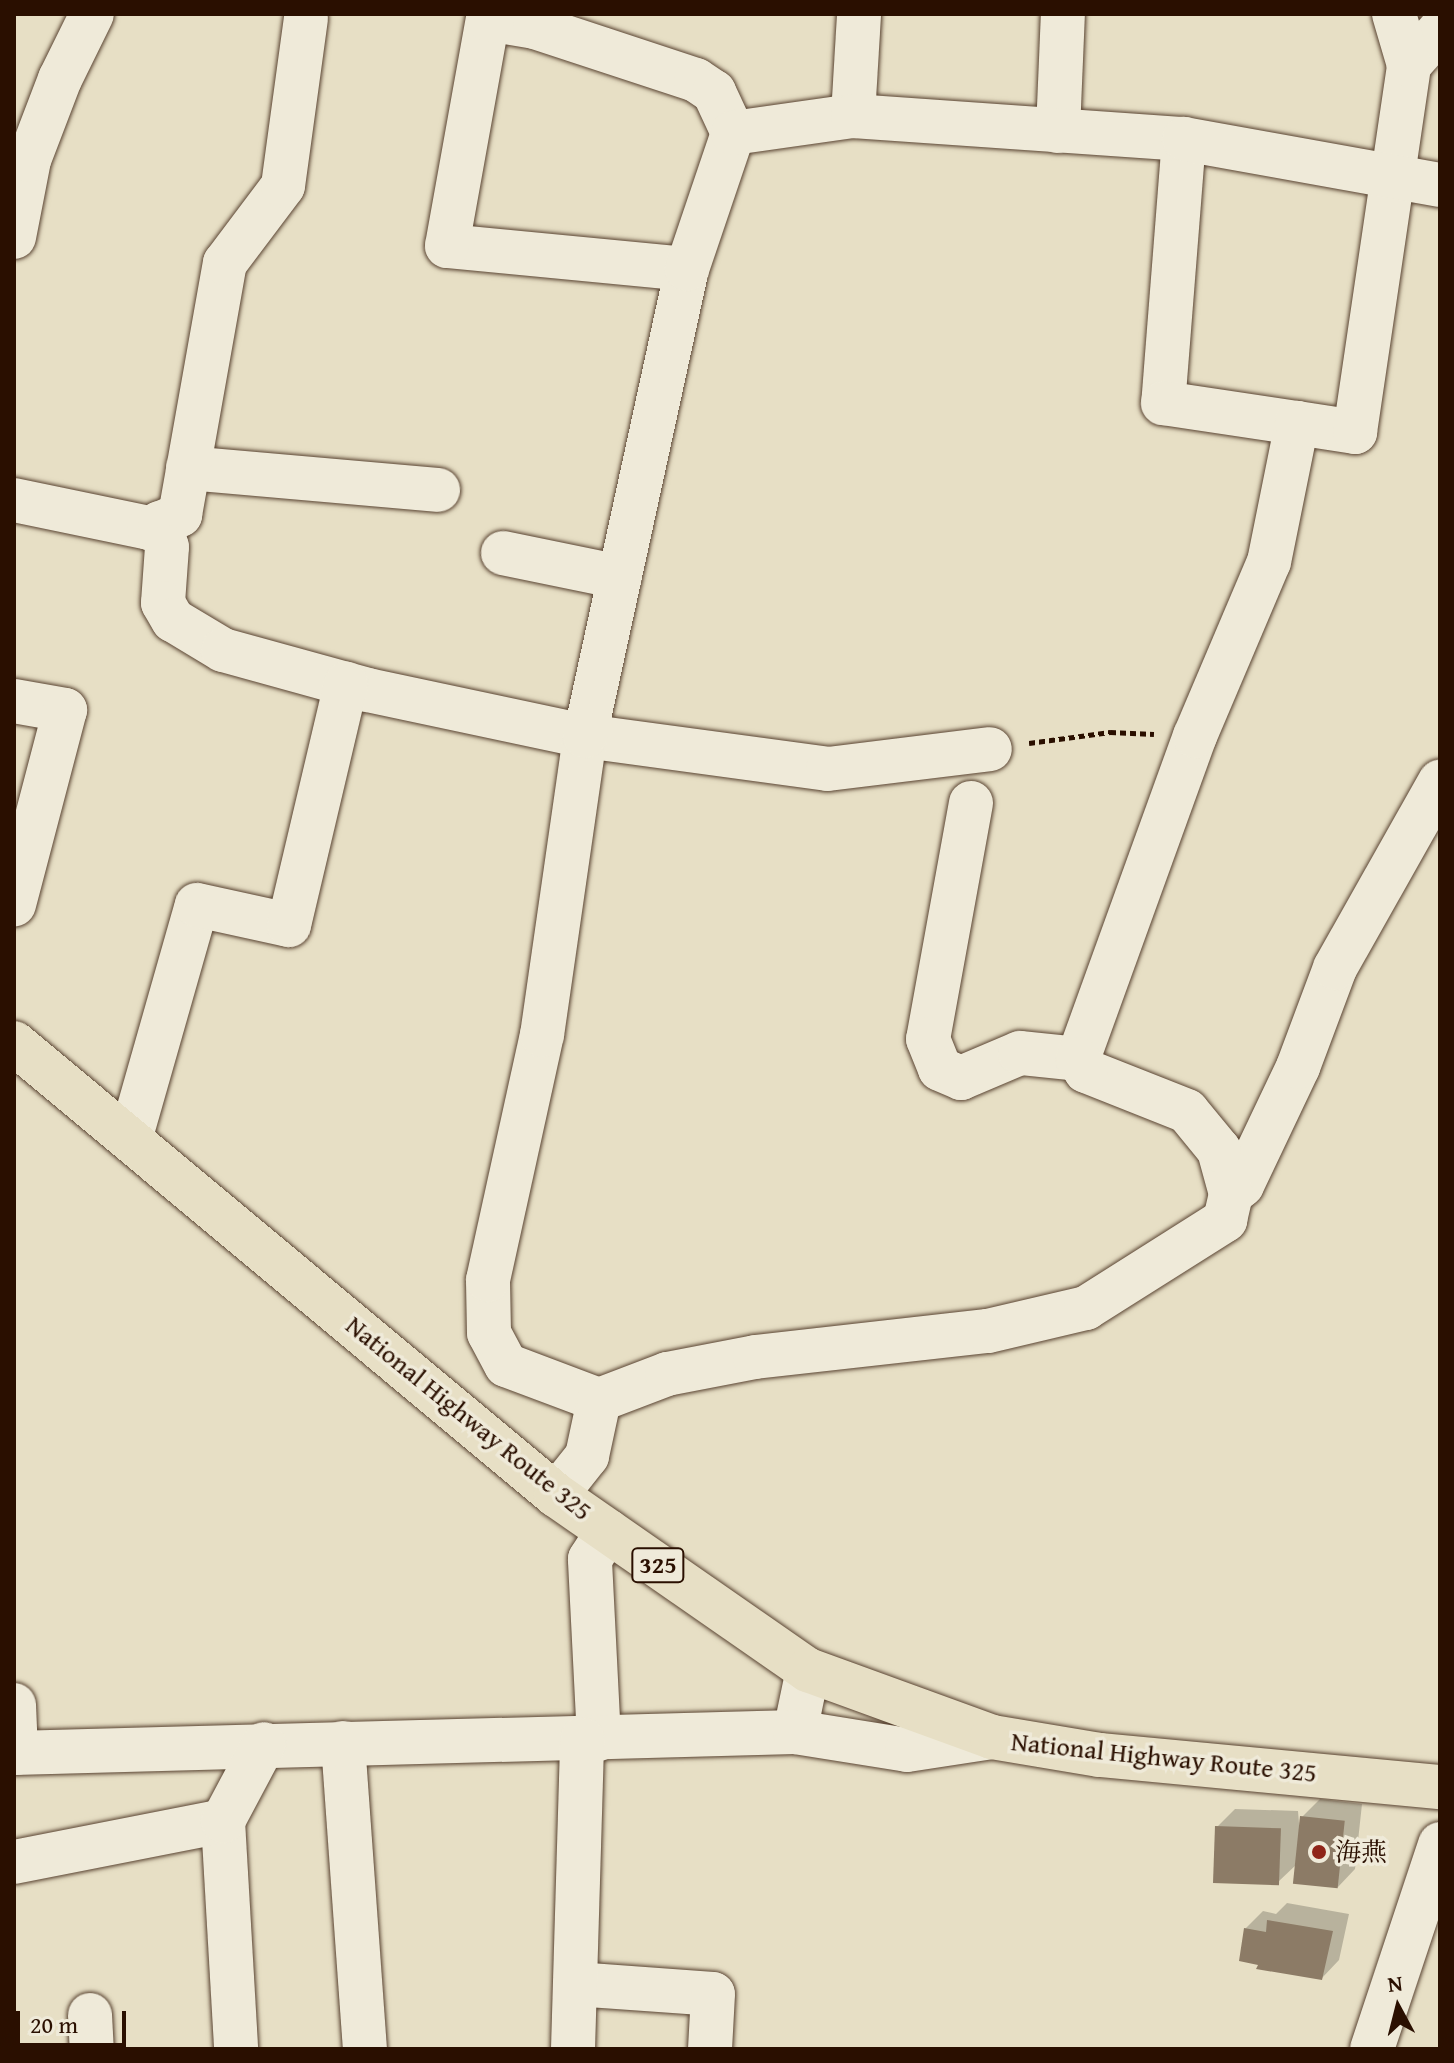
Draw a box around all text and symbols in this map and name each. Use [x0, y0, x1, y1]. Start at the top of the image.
street label: National Highway Route 325 [340, 1309, 598, 1527]
road number: 325 [630, 1545, 686, 1585]
street label: National Highway Route 325 [1010, 1725, 1318, 1789]
place label: 海燕 [1335, 1836, 1387, 1868]
marker: 海燕 [1310, 1843, 1328, 1861]
text: N [1386, 1966, 1404, 2000]
north arrow [1358, 1967, 1438, 2047]
scale bar [20, 1995, 130, 2045]
text: 20 m [30, 2007, 78, 2042]

